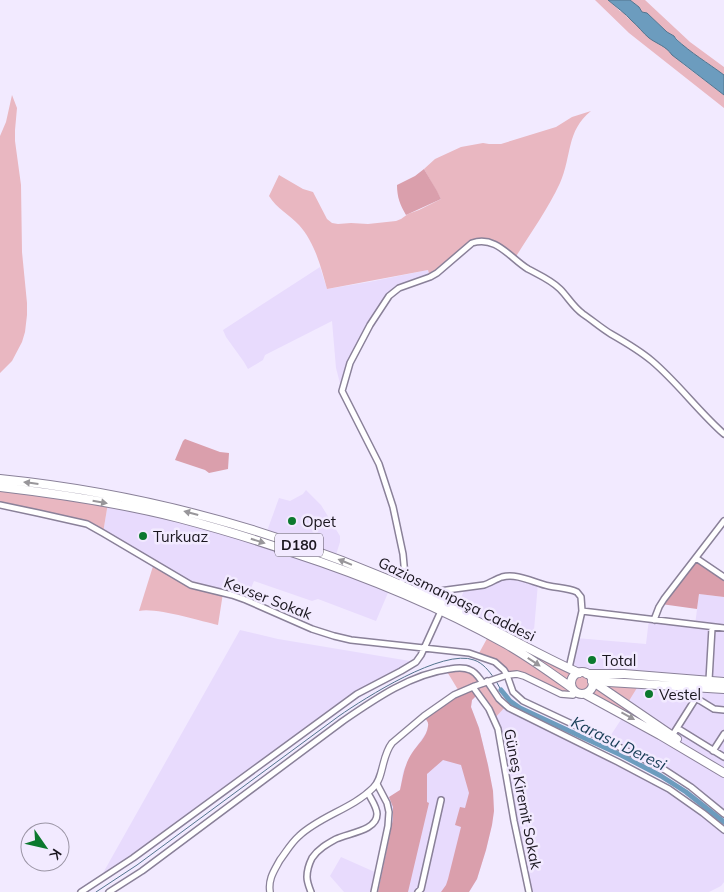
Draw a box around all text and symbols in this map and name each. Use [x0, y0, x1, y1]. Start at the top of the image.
one-way arrow [23, 479, 39, 487]
one-way arrow [93, 498, 109, 506]
one-way arrow [183, 508, 198, 516]
place label: Opet [302, 512, 336, 531]
marker: Opet [286, 515, 298, 527]
place label: Turkuaz [153, 527, 208, 546]
marker: Turkuaz [137, 530, 149, 542]
road number: D180 [275, 534, 323, 556]
one-way arrow [250, 537, 265, 545]
street label: Gaziosmanpaşa Caddesi [375, 553, 539, 645]
one-way arrow [337, 558, 352, 566]
street label: Kevser Sokak [221, 573, 315, 624]
place label: Total [602, 651, 636, 670]
marker: Total [586, 654, 598, 666]
one-way arrow [527, 657, 541, 666]
place label: Vestel [659, 685, 701, 704]
marker: Vestel [643, 688, 655, 700]
water label: Karasu Deresi [568, 711, 670, 775]
one-way arrow [621, 712, 634, 721]
street label: Güneş Kiremit Sokak [500, 727, 546, 871]
north arrow [20, 822, 70, 872]
text: K [45, 845, 66, 864]

